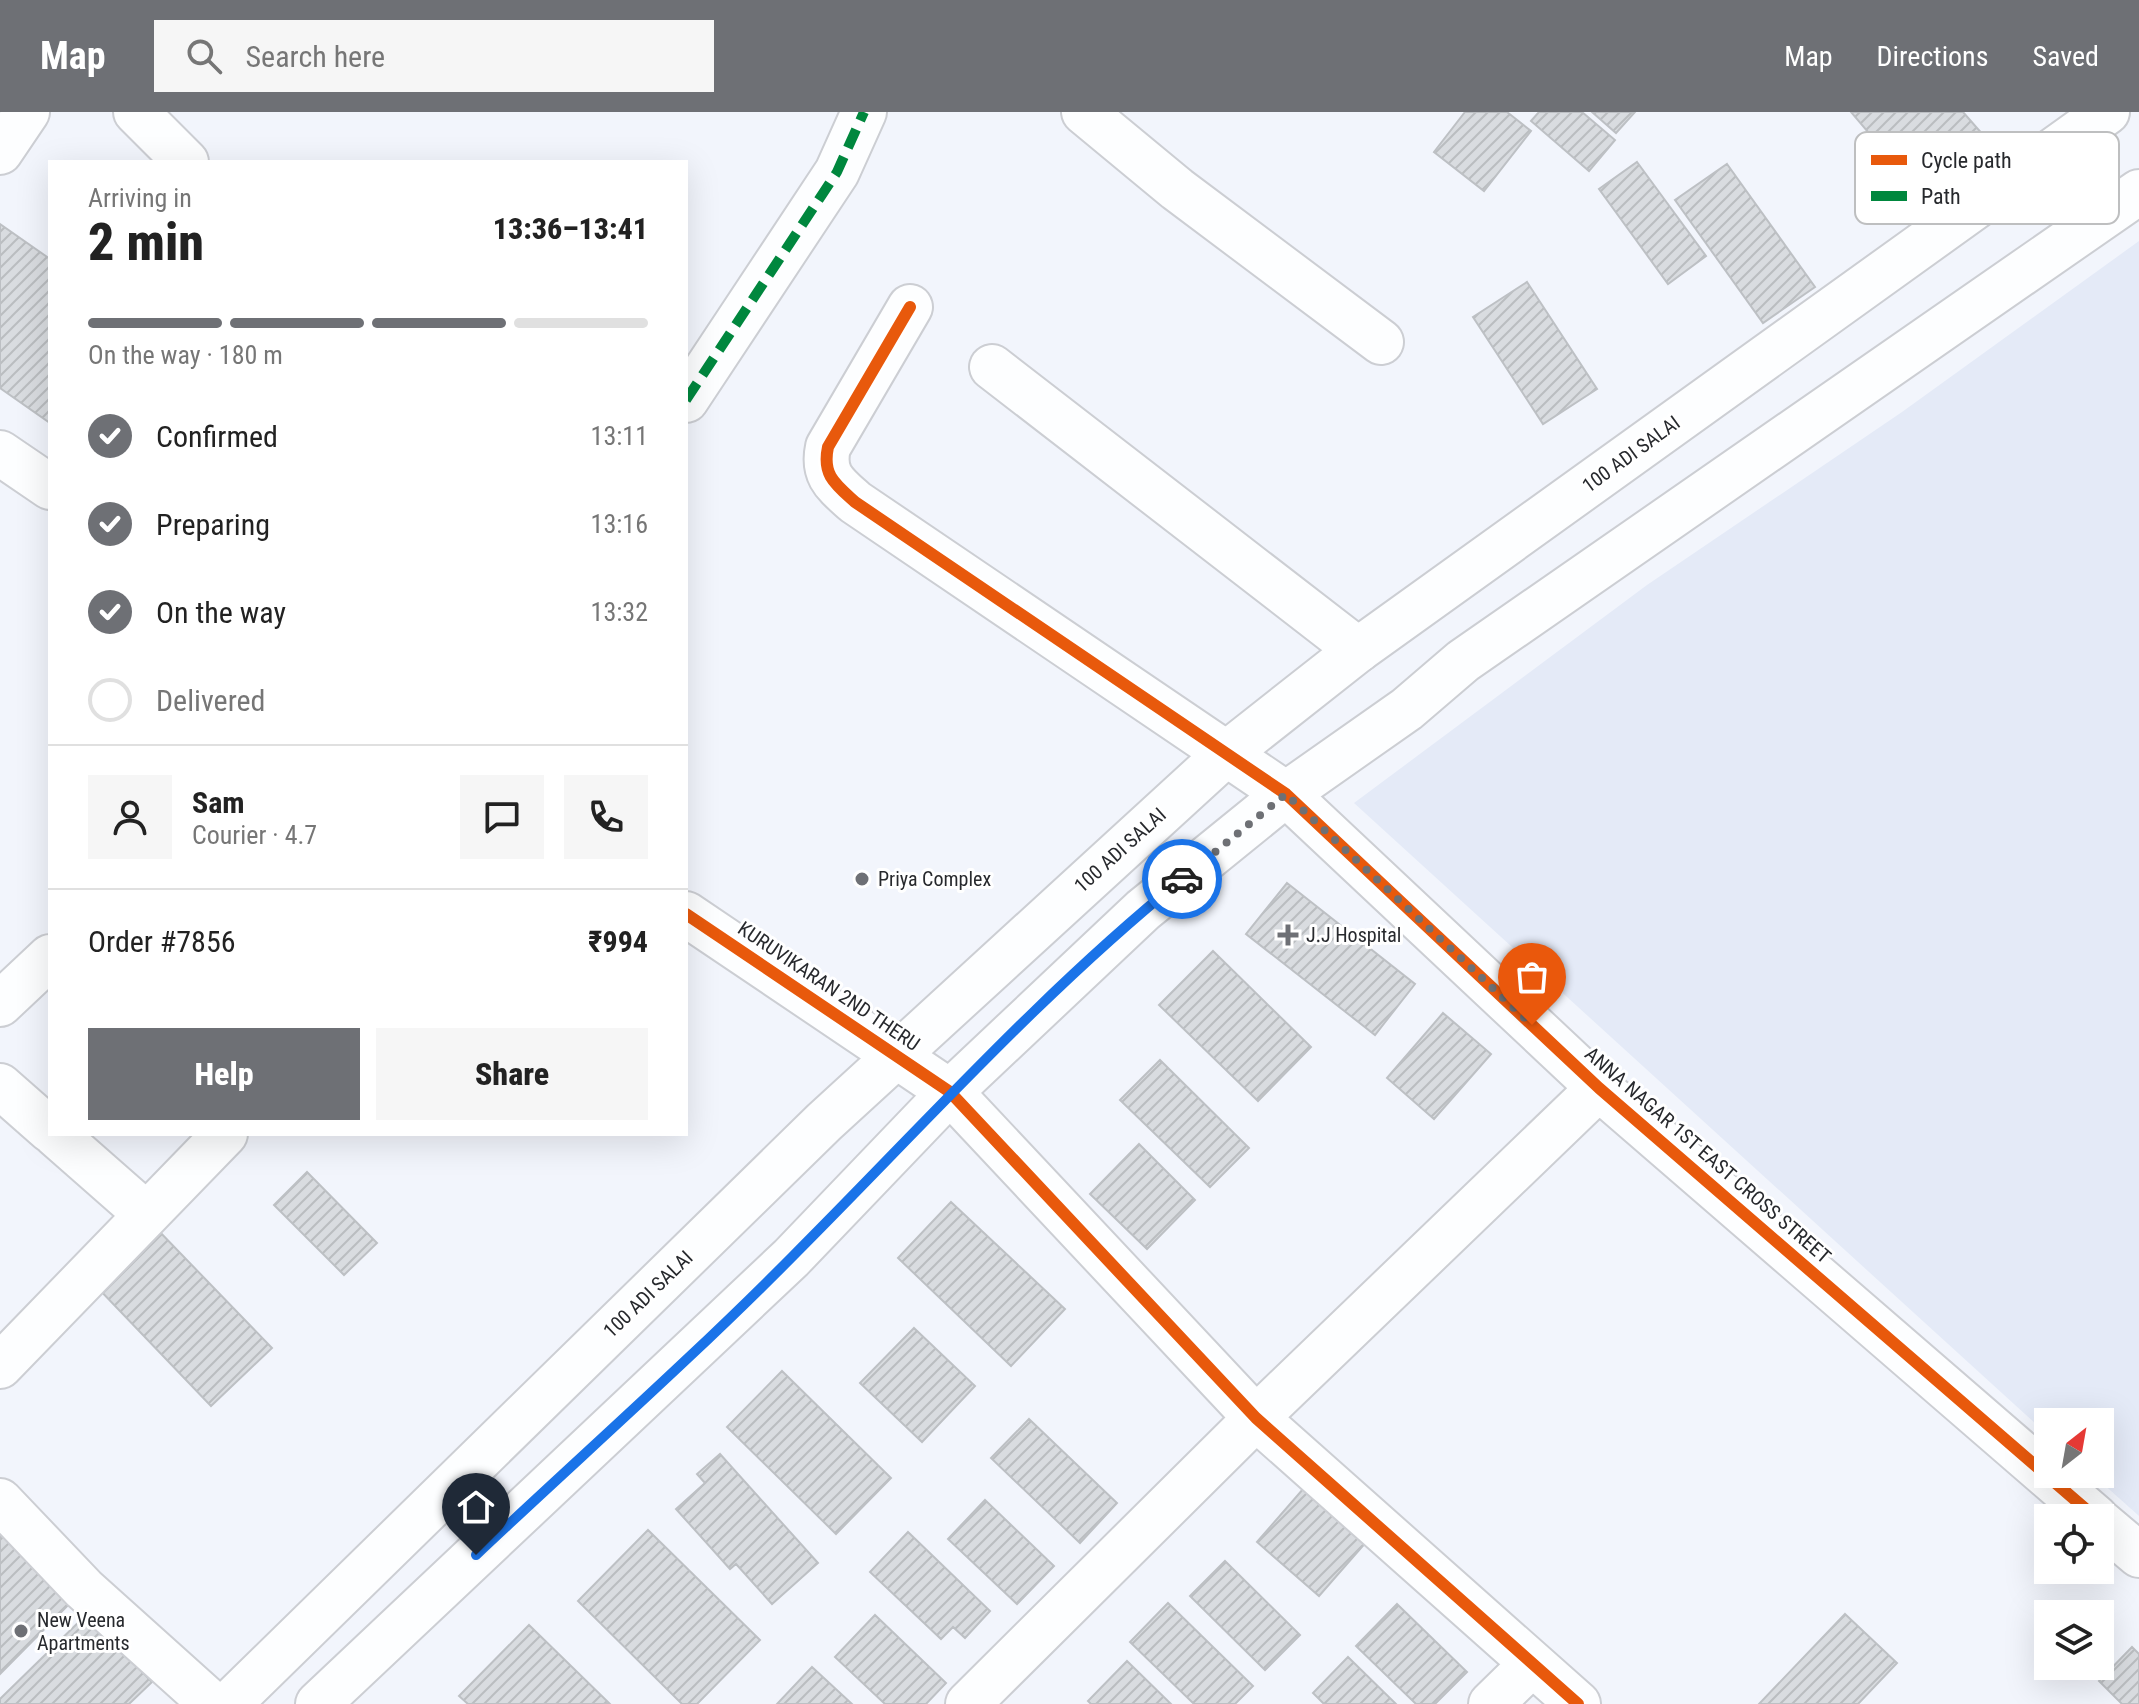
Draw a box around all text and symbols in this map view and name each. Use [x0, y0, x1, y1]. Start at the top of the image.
search box [154, 20, 714, 92]
text: Map [40, 34, 106, 78]
icon: search [182, 34, 226, 78]
text: Search here [246, 39, 385, 74]
text: Map [1784, 40, 1833, 73]
text: Directions [1877, 40, 1988, 73]
text: Saved [2032, 40, 2099, 73]
legend [1855, 132, 2119, 224]
text: Cycle path [1921, 148, 2012, 173]
text: Arriving in [88, 183, 192, 213]
text: Path [1921, 184, 1961, 209]
text: 13:36–13:41 [493, 211, 648, 246]
text: 2 min [88, 212, 204, 273]
text: On the way · 180 m [88, 340, 283, 370]
street label: 100 ADI SALAI [1577, 411, 1685, 497]
icon: check [88, 414, 132, 458]
text: Confirmed [156, 419, 278, 454]
text: 13:11 [591, 421, 648, 451]
icon: check [88, 502, 132, 546]
text: Preparing [156, 507, 270, 542]
text: 13:16 [591, 509, 648, 539]
icon: check [88, 590, 132, 634]
text: On the way [156, 595, 286, 630]
text: 13:32 [591, 597, 648, 627]
text: Delivered [156, 683, 265, 718]
button: person [88, 775, 172, 859]
button: chat [460, 775, 544, 859]
button: phone [564, 775, 648, 859]
text: Sam [192, 785, 245, 820]
street label: 100 ADI SALAI [1069, 803, 1171, 897]
text: Courier · 4.7 [192, 820, 317, 850]
courier [1142, 839, 1222, 919]
icon: car [1160, 857, 1204, 901]
place label: Priya Complex [878, 867, 991, 891]
marker: Priya Complex [853, 870, 871, 888]
street label: KURUVIKARAN 2ND THERU [733, 916, 925, 1056]
place label: J.J Hospital [1306, 923, 1401, 947]
text: Order #7856 [88, 924, 236, 959]
text: ₹994 [588, 924, 648, 959]
marker: J.J Hospital [1277, 924, 1299, 946]
pin [1498, 943, 1566, 1025]
icon: bag [1510, 955, 1554, 999]
button: Help [88, 1028, 360, 1120]
button: Share [376, 1028, 648, 1120]
street label: ANNA NAGAR 1ST EAST CROSS STREET [1580, 1042, 1836, 1268]
street label: 100 ADI SALAI [598, 1245, 698, 1343]
north arrow [2034, 1408, 2114, 1488]
map controls [2034, 1408, 2114, 1680]
pin [442, 1473, 510, 1555]
icon: home [454, 1485, 498, 1529]
button: locate [2034, 1504, 2114, 1584]
button: layers [2034, 1600, 2114, 1680]
place label: New Veena Apartments [37, 1608, 130, 1655]
marker: New Veena Apartments [12, 1622, 30, 1640]

